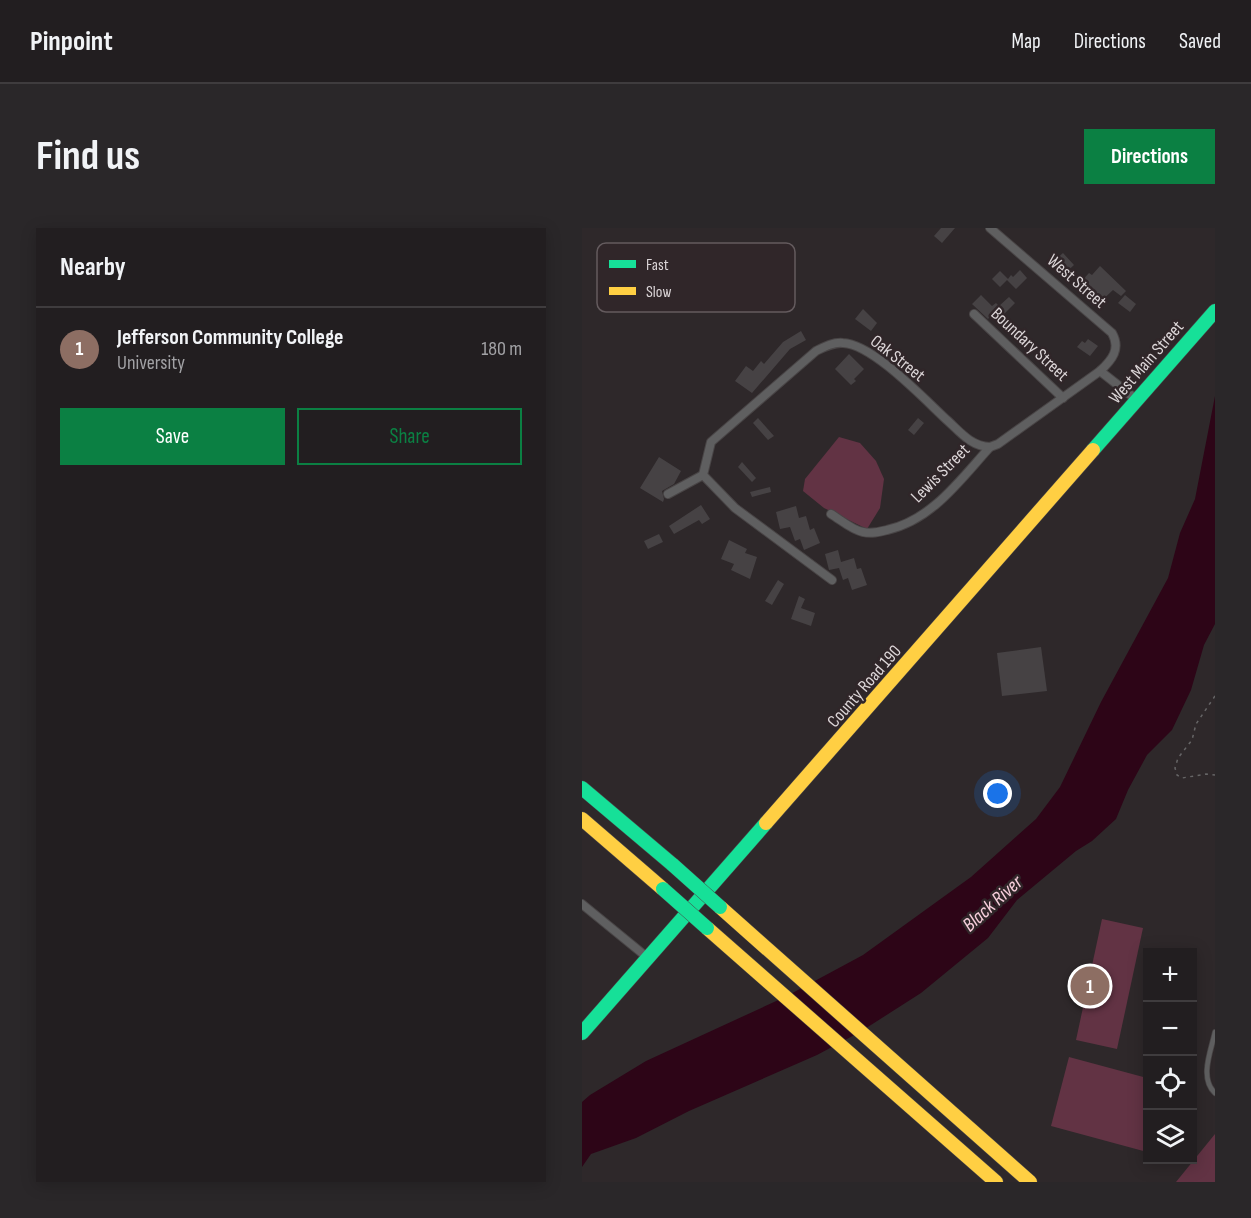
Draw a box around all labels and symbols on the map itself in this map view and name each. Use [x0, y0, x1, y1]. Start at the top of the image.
legend [597, 243, 795, 312]
street label: West Street [1043, 250, 1111, 313]
text: Fast [646, 256, 669, 275]
text: Slow [646, 283, 671, 302]
street label: Boundary Street [987, 303, 1073, 386]
street label: West Main Street [1105, 316, 1188, 408]
street label: Oak Street [866, 331, 930, 386]
street label: Lewis Street [907, 439, 974, 507]
street label: County Road 190 [823, 641, 906, 732]
your location [983, 779, 1012, 808]
water label: Black River [958, 870, 1029, 937]
pin: 1 [1070, 964, 1110, 1008]

